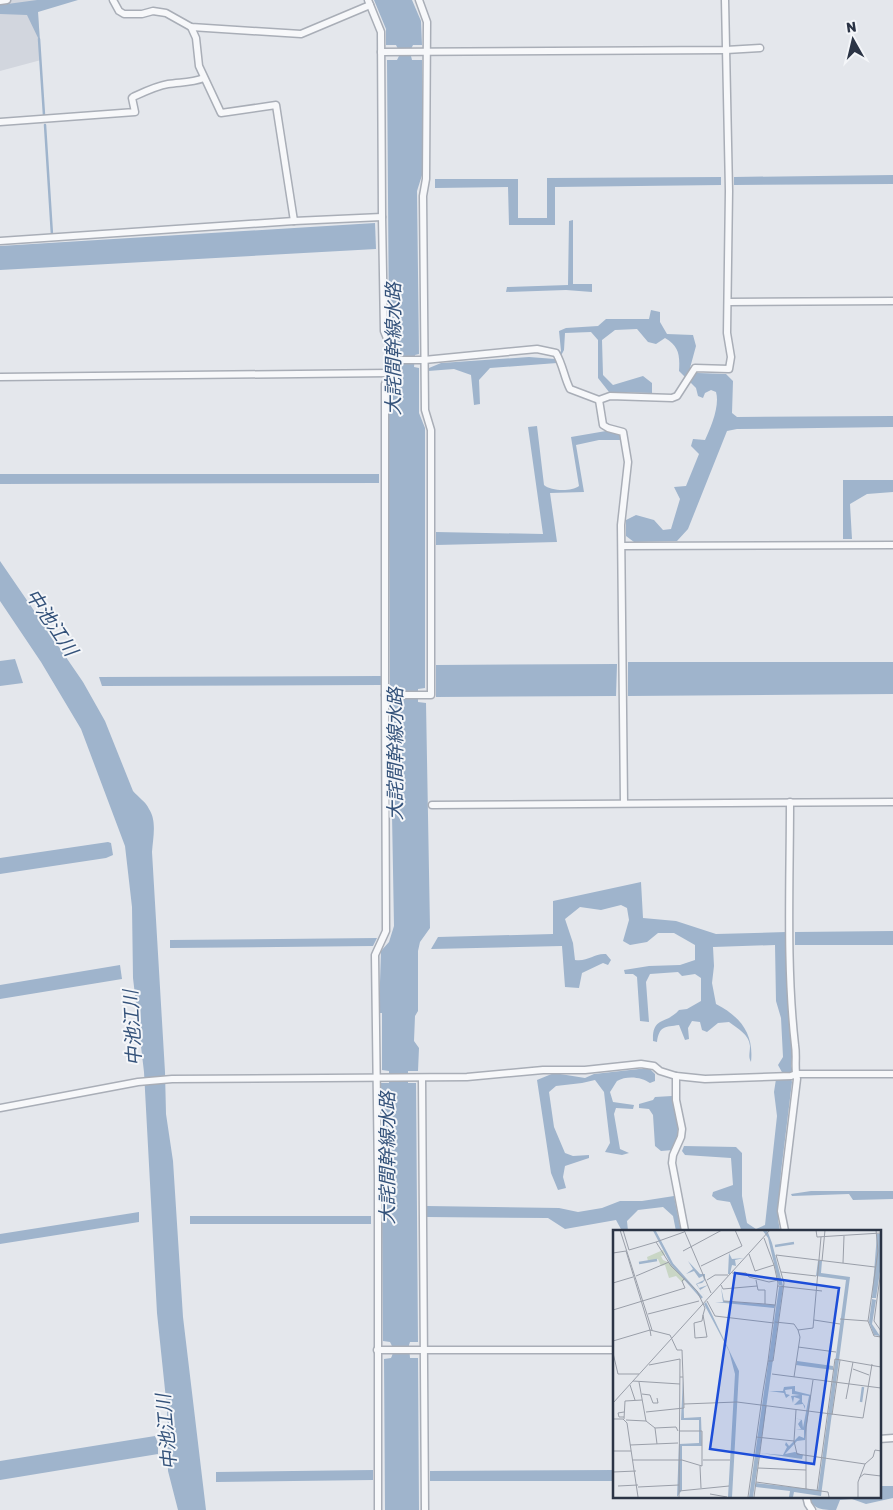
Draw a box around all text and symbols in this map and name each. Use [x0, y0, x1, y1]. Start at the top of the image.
north arrow [828, 15, 878, 65]
text: N [845, 19, 857, 37]
water label: 大詫間幹線水路 [382, 281, 405, 416]
water label: 中池江川 [21, 584, 83, 662]
water label: 大詫間幹線水路 [384, 686, 407, 821]
water label: 中池江川 [119, 987, 146, 1067]
water label: 大詫間幹線水路 [376, 1090, 399, 1225]
inset map [613, 1230, 880, 1498]
water label: 中池江川 [152, 1391, 181, 1471]

